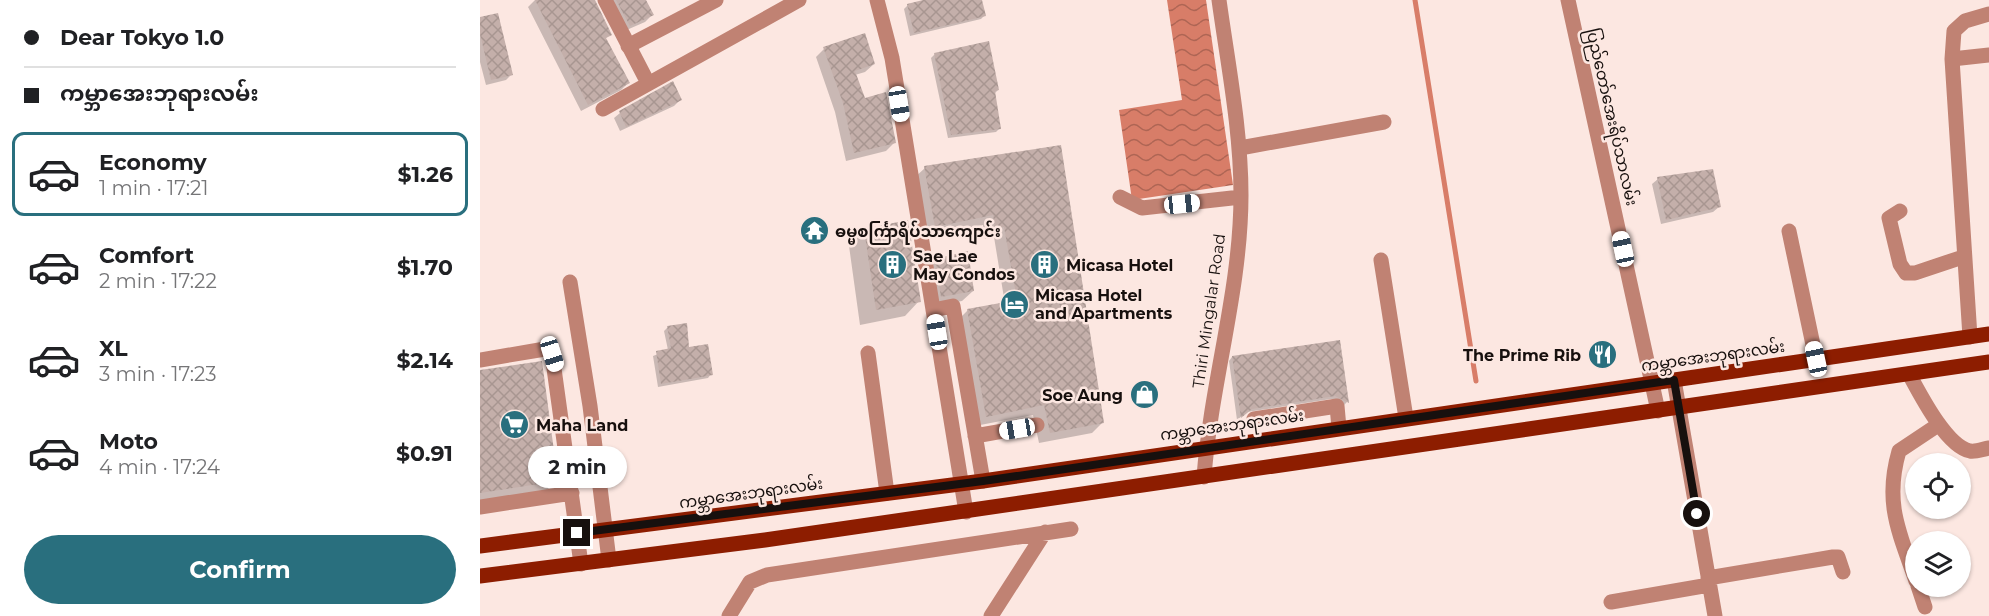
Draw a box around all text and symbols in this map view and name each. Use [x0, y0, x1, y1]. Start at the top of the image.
text: Dear Tokyo 1.0 [60, 24, 224, 51]
street label: ပြည်တော်အေးရိပ်သာလမ်း [1578, 26, 1644, 208]
text: ကမ္ဘာအေးဘုရားလမ်း [60, 80, 259, 107]
car [887, 85, 911, 123]
icon: car [27, 147, 81, 201]
text: Economy [99, 149, 207, 176]
text: $1.26 [398, 161, 453, 188]
text: 1 min · 17:21 [99, 176, 209, 200]
car [1163, 193, 1201, 215]
temple icon: ဓမ္မစင်္ကြာရိပ်သာကျောင်း [798, 215, 830, 247]
place label: ဓမ္မစင်္ကြာရိပ်သာကျောင်း [835, 220, 1001, 245]
car [1610, 230, 1636, 268]
street label: Thiri Mingalar Road [1189, 232, 1229, 390]
icon: car [27, 240, 81, 294]
text: Comfort [99, 242, 194, 269]
place label: Sae Lae May Condos [913, 247, 1016, 284]
building icon: Sae Lae May Condos [876, 249, 908, 281]
building icon: Micasa Hotel [1029, 249, 1061, 281]
text: $1.70 [397, 254, 453, 281]
place label: Micasa Hotel [1066, 256, 1173, 275]
text: 2 min · 17:22 [99, 269, 217, 293]
place label: Micasa Hotel and Apartments [1035, 286, 1173, 323]
hotel icon: Micasa Hotel and Apartments [998, 288, 1030, 320]
car [925, 313, 949, 351]
icon: car [27, 333, 81, 387]
car [538, 334, 566, 374]
text: XL [99, 335, 128, 362]
street label: ကမ္ဘာအေးဘုရားလမ်း [1640, 335, 1787, 380]
restaurant icon: The Prime Rib [1586, 339, 1618, 371]
car [1803, 340, 1829, 378]
place label: The Prime Rib [1463, 346, 1581, 365]
text: $2.14 [397, 347, 453, 374]
text: 3 min · 17:23 [99, 362, 217, 386]
shop icon: Soe Aung [1128, 379, 1160, 411]
place label: Soe Aung [1042, 386, 1123, 405]
street label: ကမ္ဘာအေးဘုရားလမ်း [1159, 404, 1306, 449]
supermarket icon: Maha Land [499, 409, 531, 441]
place label: Maha Land [536, 416, 628, 435]
car [998, 417, 1036, 441]
icon: car [27, 426, 81, 480]
text: Moto [99, 428, 158, 455]
text: $0.91 [396, 440, 453, 467]
callout: 2 min [528, 446, 626, 488]
map controls [1905, 453, 1971, 597]
button: locate [1905, 453, 1971, 519]
text: 4 min · 17:24 [99, 455, 220, 479]
text: 2 min [548, 455, 607, 479]
street label: ကမ္ဘာအေးဘုရားလမ်း [678, 472, 825, 517]
route start [1683, 500, 1710, 527]
route end [563, 519, 590, 546]
button: layers [1905, 531, 1971, 597]
button: Confirm [24, 535, 456, 604]

